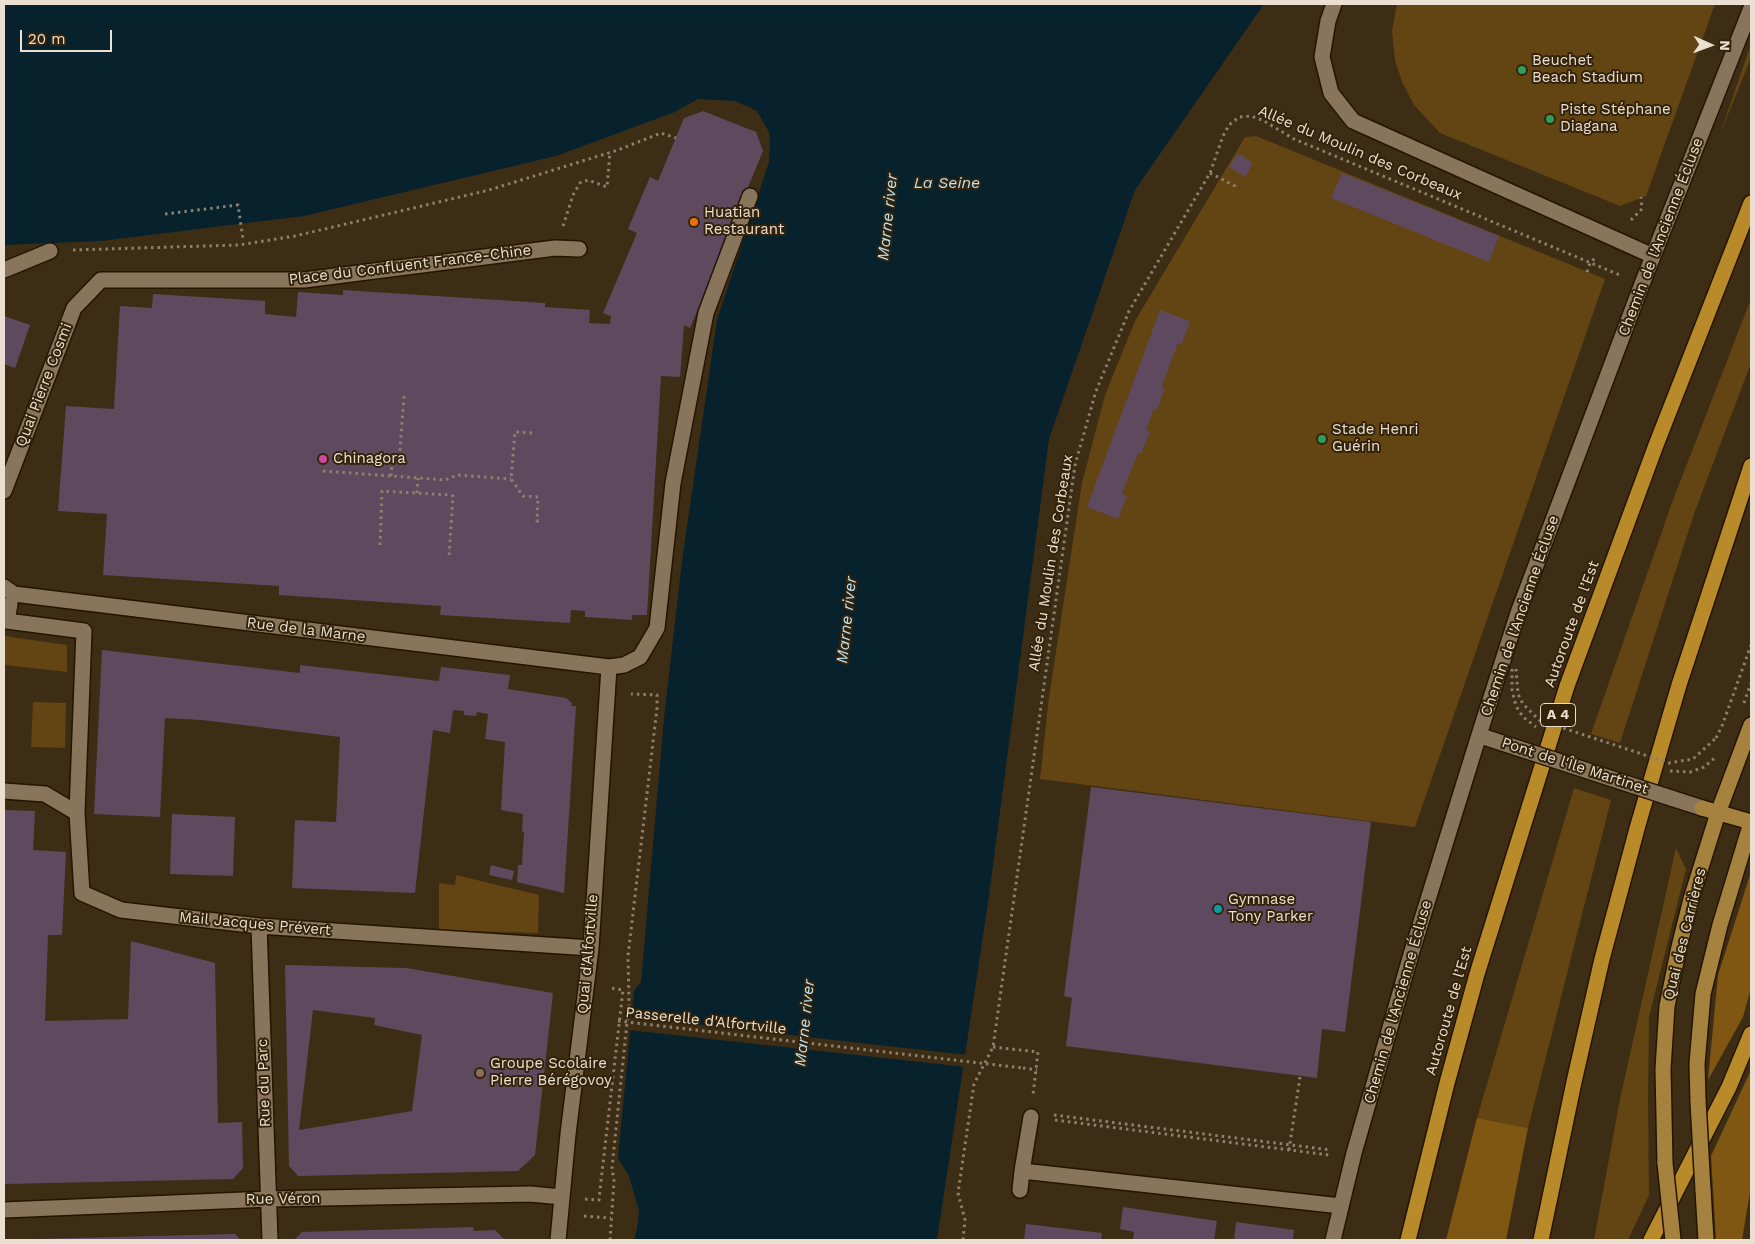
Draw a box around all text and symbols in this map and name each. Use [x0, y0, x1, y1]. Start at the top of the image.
scale bar [22, 20, 115, 52]
north arrow [1685, 20, 1735, 70]
text: 20 m [28, 30, 66, 48]
text: N [1717, 40, 1733, 51]
place label: Beuchet Beach Stadium [1532, 52, 1643, 87]
marker: Beuchet Beach Stadium [1516, 64, 1528, 76]
place label: Piste Stéphane Diagana [1560, 101, 1671, 136]
street label: Allée du Moulin des Corbeaux [1255, 102, 1465, 204]
marker: Piste Stéphane Diagana [1544, 113, 1556, 125]
street label: Chemin de l'Ancienne Écluse [1615, 135, 1707, 339]
water label: Marne river [874, 173, 902, 261]
water label: La Seine [914, 173, 980, 193]
place label: Huatian Restaurant [704, 204, 784, 239]
marker: Huatian Restaurant [688, 216, 700, 228]
street label: Place du Confluent France-Chine [288, 241, 532, 289]
street label: Quai Pierre Cosmi [12, 321, 76, 449]
place label: Stade Henri Guérin [1332, 421, 1419, 456]
marker: Stade Henri Guérin [1316, 433, 1328, 445]
place label: Chinagora [333, 450, 406, 468]
marker: Chinagora [317, 453, 329, 465]
street label: Allée du Moulin des Corbeaux [1025, 453, 1077, 673]
street label: Chemin de l'Ancienne Écluse [1477, 513, 1563, 719]
street label: Autoroute de l’Est [1541, 558, 1603, 690]
water label: Marne river [833, 576, 861, 664]
street label: Rue de la Marne [246, 614, 366, 646]
road number: A 4 [1540, 704, 1576, 726]
street label: Pont de l'Île Martinet [1499, 734, 1651, 798]
street label: Quai des Carrières [1660, 866, 1710, 1002]
place label: Gymnase Tony Parker [1228, 891, 1313, 926]
street label: Quai d'Alfortville [574, 893, 602, 1015]
street label: Chemin de l'Ancienne Écluse [1360, 898, 1436, 1106]
marker: Gymnase Tony Parker [1212, 903, 1224, 915]
street label: Mail Jacques Prévert [178, 908, 332, 940]
street label: Autoroute de l’Est [1422, 944, 1476, 1078]
water label: Marne river [791, 979, 819, 1067]
street label: Passerelle d'Alfortville [625, 1004, 787, 1038]
street label: Rue du Parc [253, 1038, 275, 1128]
place label: Groupe Scolaire Pierre Bérégovoy [490, 1055, 612, 1090]
marker: Groupe Scolaire Pierre Bérégovoy [474, 1067, 486, 1079]
street label: Rue Véron [246, 1189, 320, 1209]

